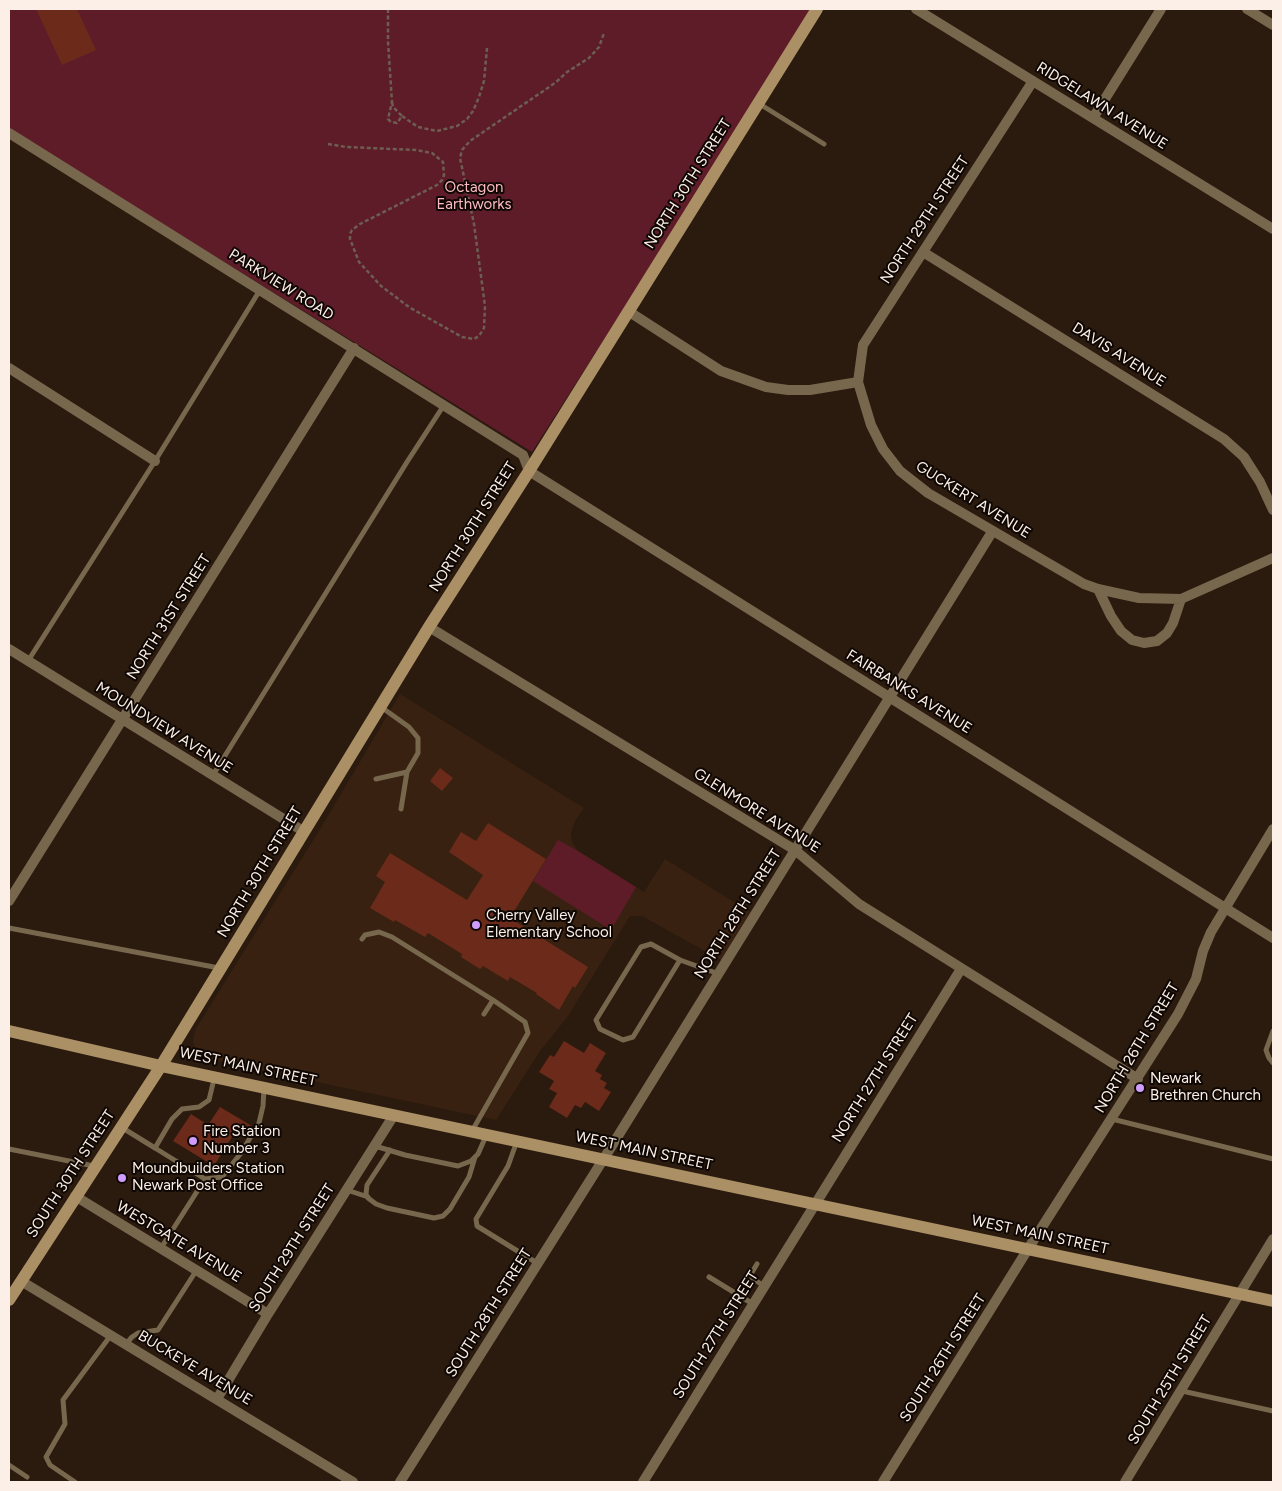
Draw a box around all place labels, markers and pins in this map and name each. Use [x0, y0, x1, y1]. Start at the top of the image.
place label: Cherry Valley Elementary School [486, 907, 612, 942]
marker: Cherry Valley Elementary School [470, 919, 482, 931]
place label: Newark Brethren Church [1150, 1070, 1261, 1105]
marker: Newark Brethren Church [1134, 1082, 1146, 1094]
place label: Fire Station Number 3 [203, 1123, 280, 1158]
marker: Fire Station Number 3 [187, 1135, 199, 1147]
place label: Moundbuilders Station Newark Post Office [132, 1160, 284, 1195]
marker: Moundbuilders Station Newark Post Office [116, 1172, 128, 1184]

